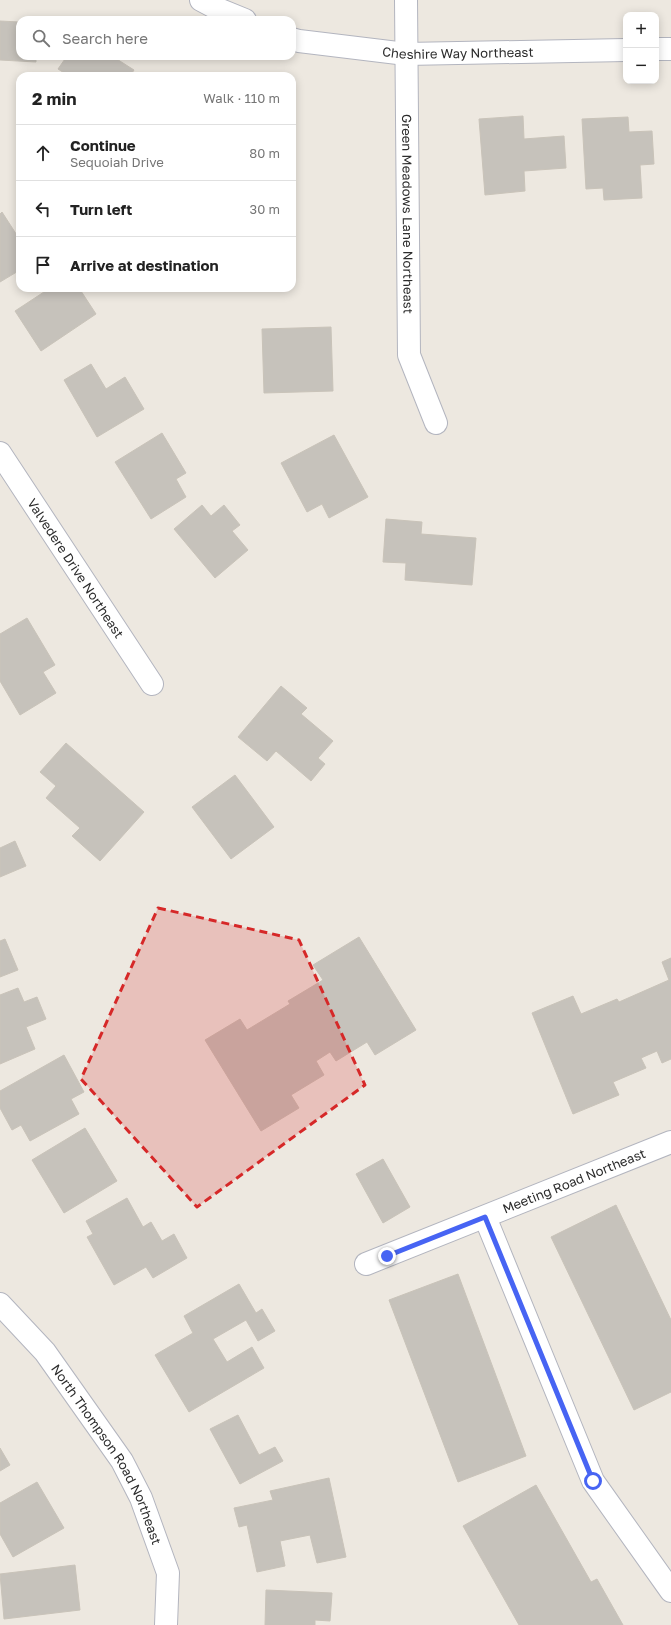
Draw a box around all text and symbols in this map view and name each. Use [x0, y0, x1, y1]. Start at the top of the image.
map controls [623, 12, 659, 84]
button: + [623, 12, 659, 48]
search box [16, 16, 296, 60]
icon: search [30, 27, 52, 49]
text: Search here [62, 29, 148, 47]
street label: Cheshire Way Northeast [381, 43, 534, 62]
button: − [623, 48, 659, 84]
text: 2 min [32, 88, 76, 109]
text: Walk · 110 m [203, 90, 280, 106]
street label: Green Meadows Lane Northeast [399, 114, 417, 314]
text: Continue [70, 136, 136, 154]
icon: ahead [32, 142, 54, 164]
text: 80 m [249, 145, 280, 161]
text: Sequoiah Drive [70, 154, 164, 170]
icon: left [32, 198, 54, 220]
text: Turn left [70, 200, 132, 218]
text: 30 m [250, 201, 280, 217]
icon: arrive [32, 254, 54, 276]
text: Arrive at destination [70, 256, 219, 274]
street label: Valvedere Drive Northeast [24, 495, 128, 641]
street label: Meeting Road Northeast [500, 1145, 648, 1217]
route end [378, 1247, 396, 1265]
street label: North Thompson Road Northeast [48, 1361, 165, 1547]
route start [584, 1472, 602, 1490]

